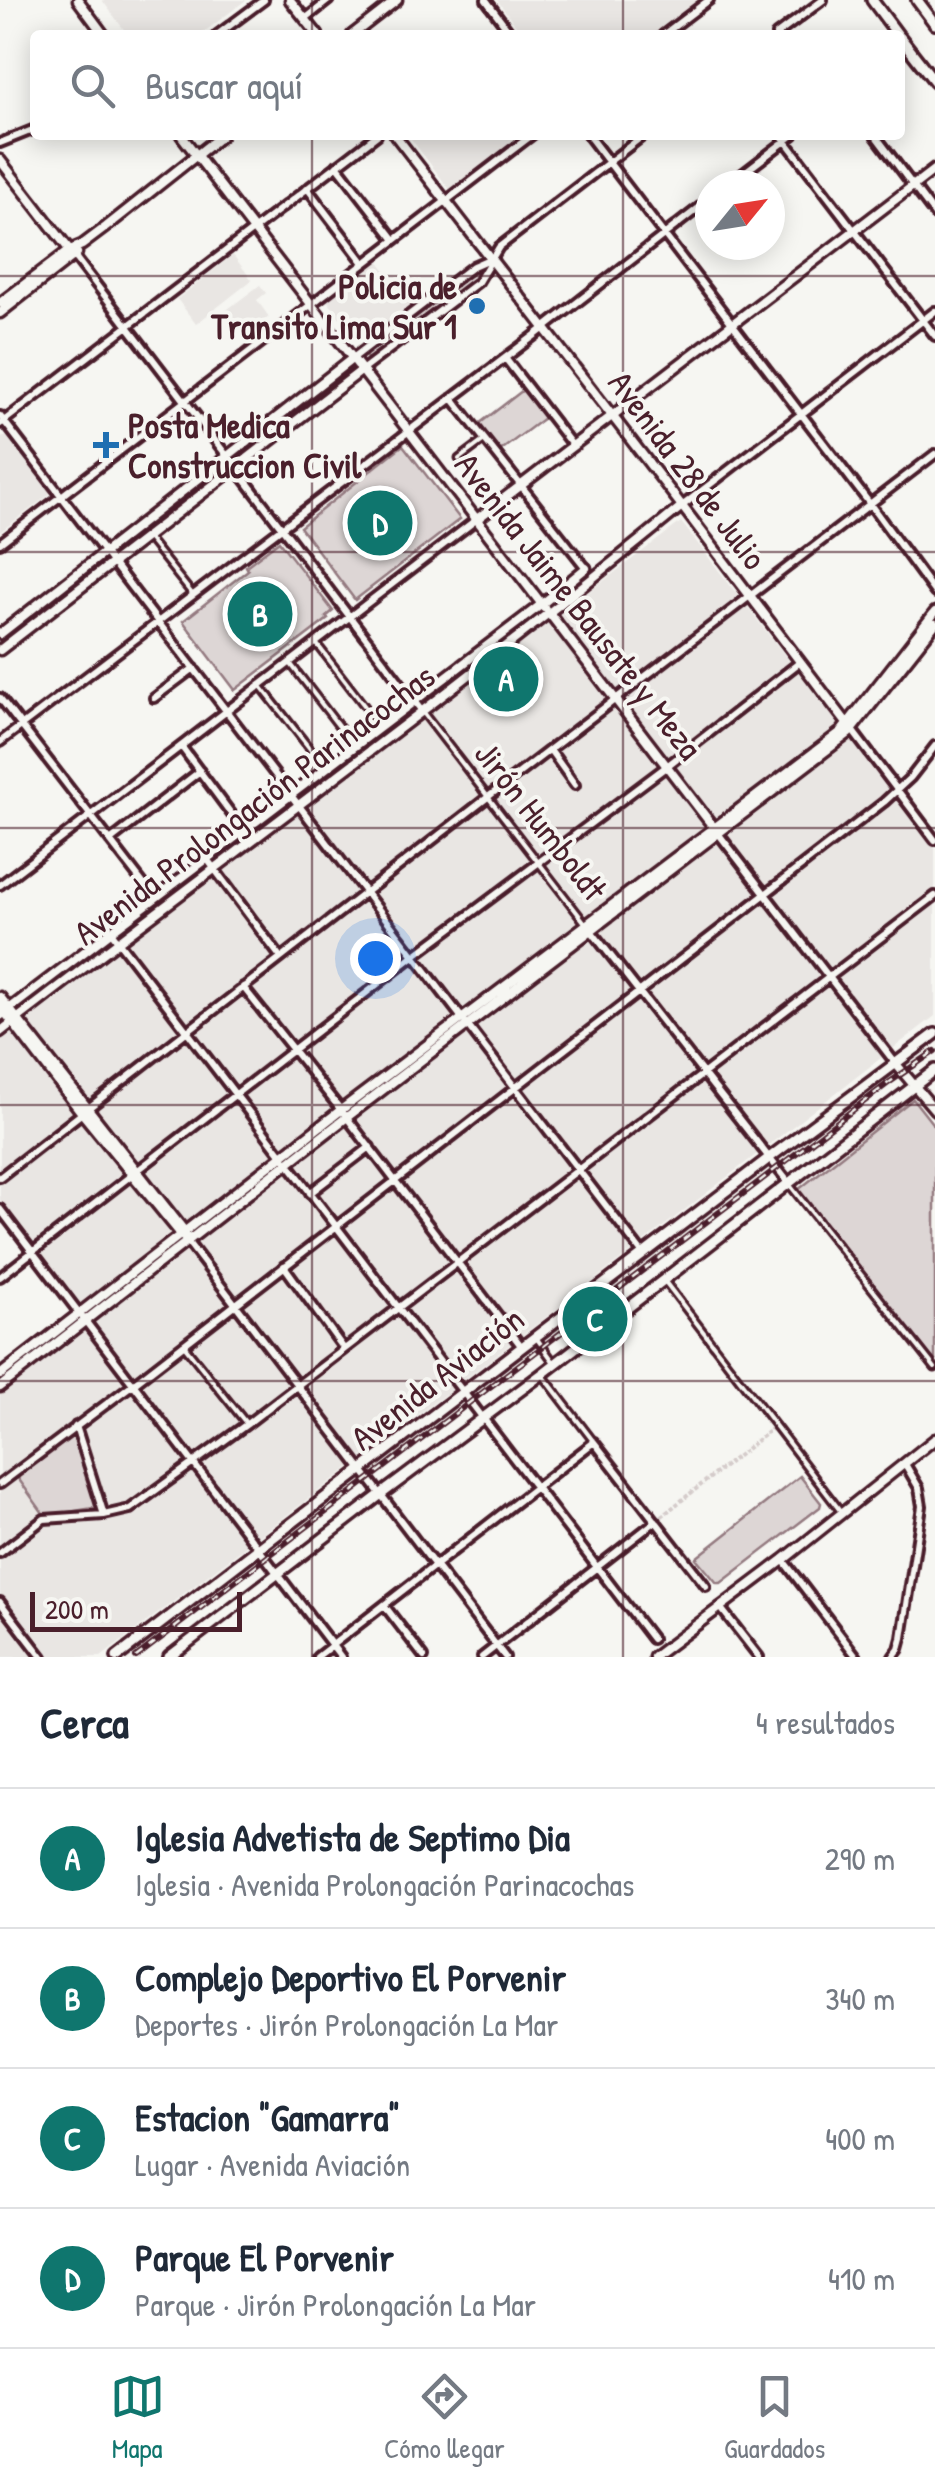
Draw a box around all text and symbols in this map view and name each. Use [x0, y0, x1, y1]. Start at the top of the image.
search box [30, 30, 905, 140]
icon: search [65, 58, 120, 113]
text: Buscar aquí [145, 59, 303, 111]
north arrow [695, 170, 785, 260]
place label: Policia de Transito Lima Sur 1 [210, 263, 457, 350]
marker: Policia de Transito Lima Sur 1 [466, 295, 488, 317]
street label: Avenida 28 de Julio [598, 361, 778, 579]
place label: Posta Medica Construccion Civil [128, 402, 362, 489]
marker: Posta Medica Construccion Civil [93, 432, 119, 458]
street label: Avenida Jaime Bausate y Meza [446, 444, 712, 768]
pin: D [348, 486, 412, 560]
pin: B [228, 576, 292, 652]
pin: A [474, 642, 538, 716]
street label: Avenida Prolongación Parinacochas [64, 653, 444, 955]
street label: Jirón Humboldt [464, 732, 619, 911]
your location [350, 933, 401, 984]
pin: C [562, 1282, 628, 1356]
street label: Avenida Aviación [341, 1295, 533, 1461]
scale bar [30, 1587, 242, 1632]
text: 200 m [45, 1590, 109, 1628]
text: Cerca [40, 1694, 129, 1751]
text: 4 resultados [756, 1701, 895, 1744]
text: Iglesia Advetista de Septimo Dia [135, 1811, 570, 1863]
text: A [65, 1837, 80, 1880]
text: 290 m [825, 1837, 895, 1880]
text: Iglesia · Avenida Prolongación Parinacochas [135, 1863, 634, 1906]
text: Complejo Deportivo El Porvenir [135, 1951, 566, 2003]
text: B [64, 1977, 81, 2020]
text: 340 m [825, 1977, 895, 2020]
text: Deportes · Jirón Prolongación La Mar [135, 2003, 558, 2046]
text: Estacion "Gamarra" [135, 2091, 400, 2143]
text: C [64, 2117, 81, 2160]
text: 400 m [825, 2117, 895, 2160]
text: Lugar · Avenida Aviación [135, 2143, 410, 2186]
text: Parque El Porvenir [135, 2231, 394, 2283]
text: D [65, 2257, 80, 2300]
text: 410 m [828, 2257, 895, 2300]
text: Parque · Jirón Prolongación La Mar [135, 2283, 536, 2326]
tab: Mapa [110, 2369, 165, 2467]
tab: Cómo llegar [384, 2369, 505, 2467]
tab: Guardados [724, 2369, 825, 2467]

